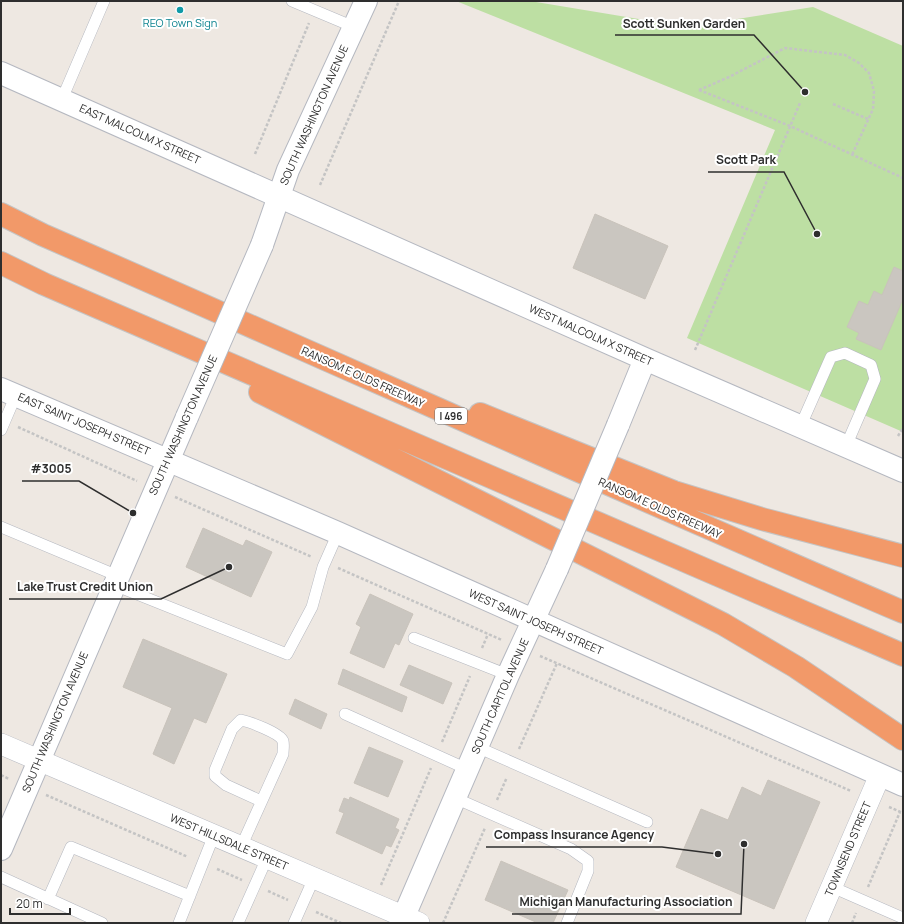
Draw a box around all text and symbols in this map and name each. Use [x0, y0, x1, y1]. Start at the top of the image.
marker: REO Town Sign [175, 5, 185, 15]
callout: Scott Sunken Garden [615, 11, 754, 35]
place label: REO Town Sign [143, 15, 217, 30]
text: Scott Sunken Garden [623, 15, 745, 32]
street label: SOUTH WASHINGTON AVENUE [276, 42, 351, 187]
street label: EAST MALCOLM X STREET [77, 100, 204, 167]
callout: Scott Park [708, 148, 784, 172]
text: Scott Park [716, 151, 776, 168]
street label: WEST MALCOLM X STREET [527, 300, 656, 369]
street label: RANSOM E OLDS FREEWAY [299, 343, 428, 411]
street label: SOUTH WASHINGTON AVENUE [145, 352, 220, 497]
street label: EAST SAINT JOSEPH STREET [16, 389, 153, 458]
road number: I 496 [435, 408, 467, 424]
callout: #3005 [22, 457, 79, 481]
text: #3005 [31, 460, 71, 477]
street label: RANSOM E OLDS FREEWAY [596, 474, 725, 542]
callout: Lake Trust Credit Union [9, 575, 161, 599]
text: Lake Trust Credit Union [17, 578, 153, 595]
street label: WEST SAINT JOSEPH STREET [467, 585, 606, 658]
street label: SOUTH CAPITOL AVENUE [467, 636, 532, 756]
street label: SOUTH WASHINGTON AVENUE [18, 649, 91, 795]
street label: TOWNSEND STREET [821, 799, 874, 898]
street label: WEST HILLSDALE STREET [168, 810, 291, 873]
callout: Compass Insurance Agency [486, 823, 662, 847]
text: Compass Insurance Agency [494, 826, 654, 843]
scale bar [10, 890, 70, 916]
callout: Michigan Manufacturing Association [512, 890, 741, 914]
text: Michigan Manufacturing Association [519, 893, 733, 910]
text: 20 m [16, 895, 43, 912]

